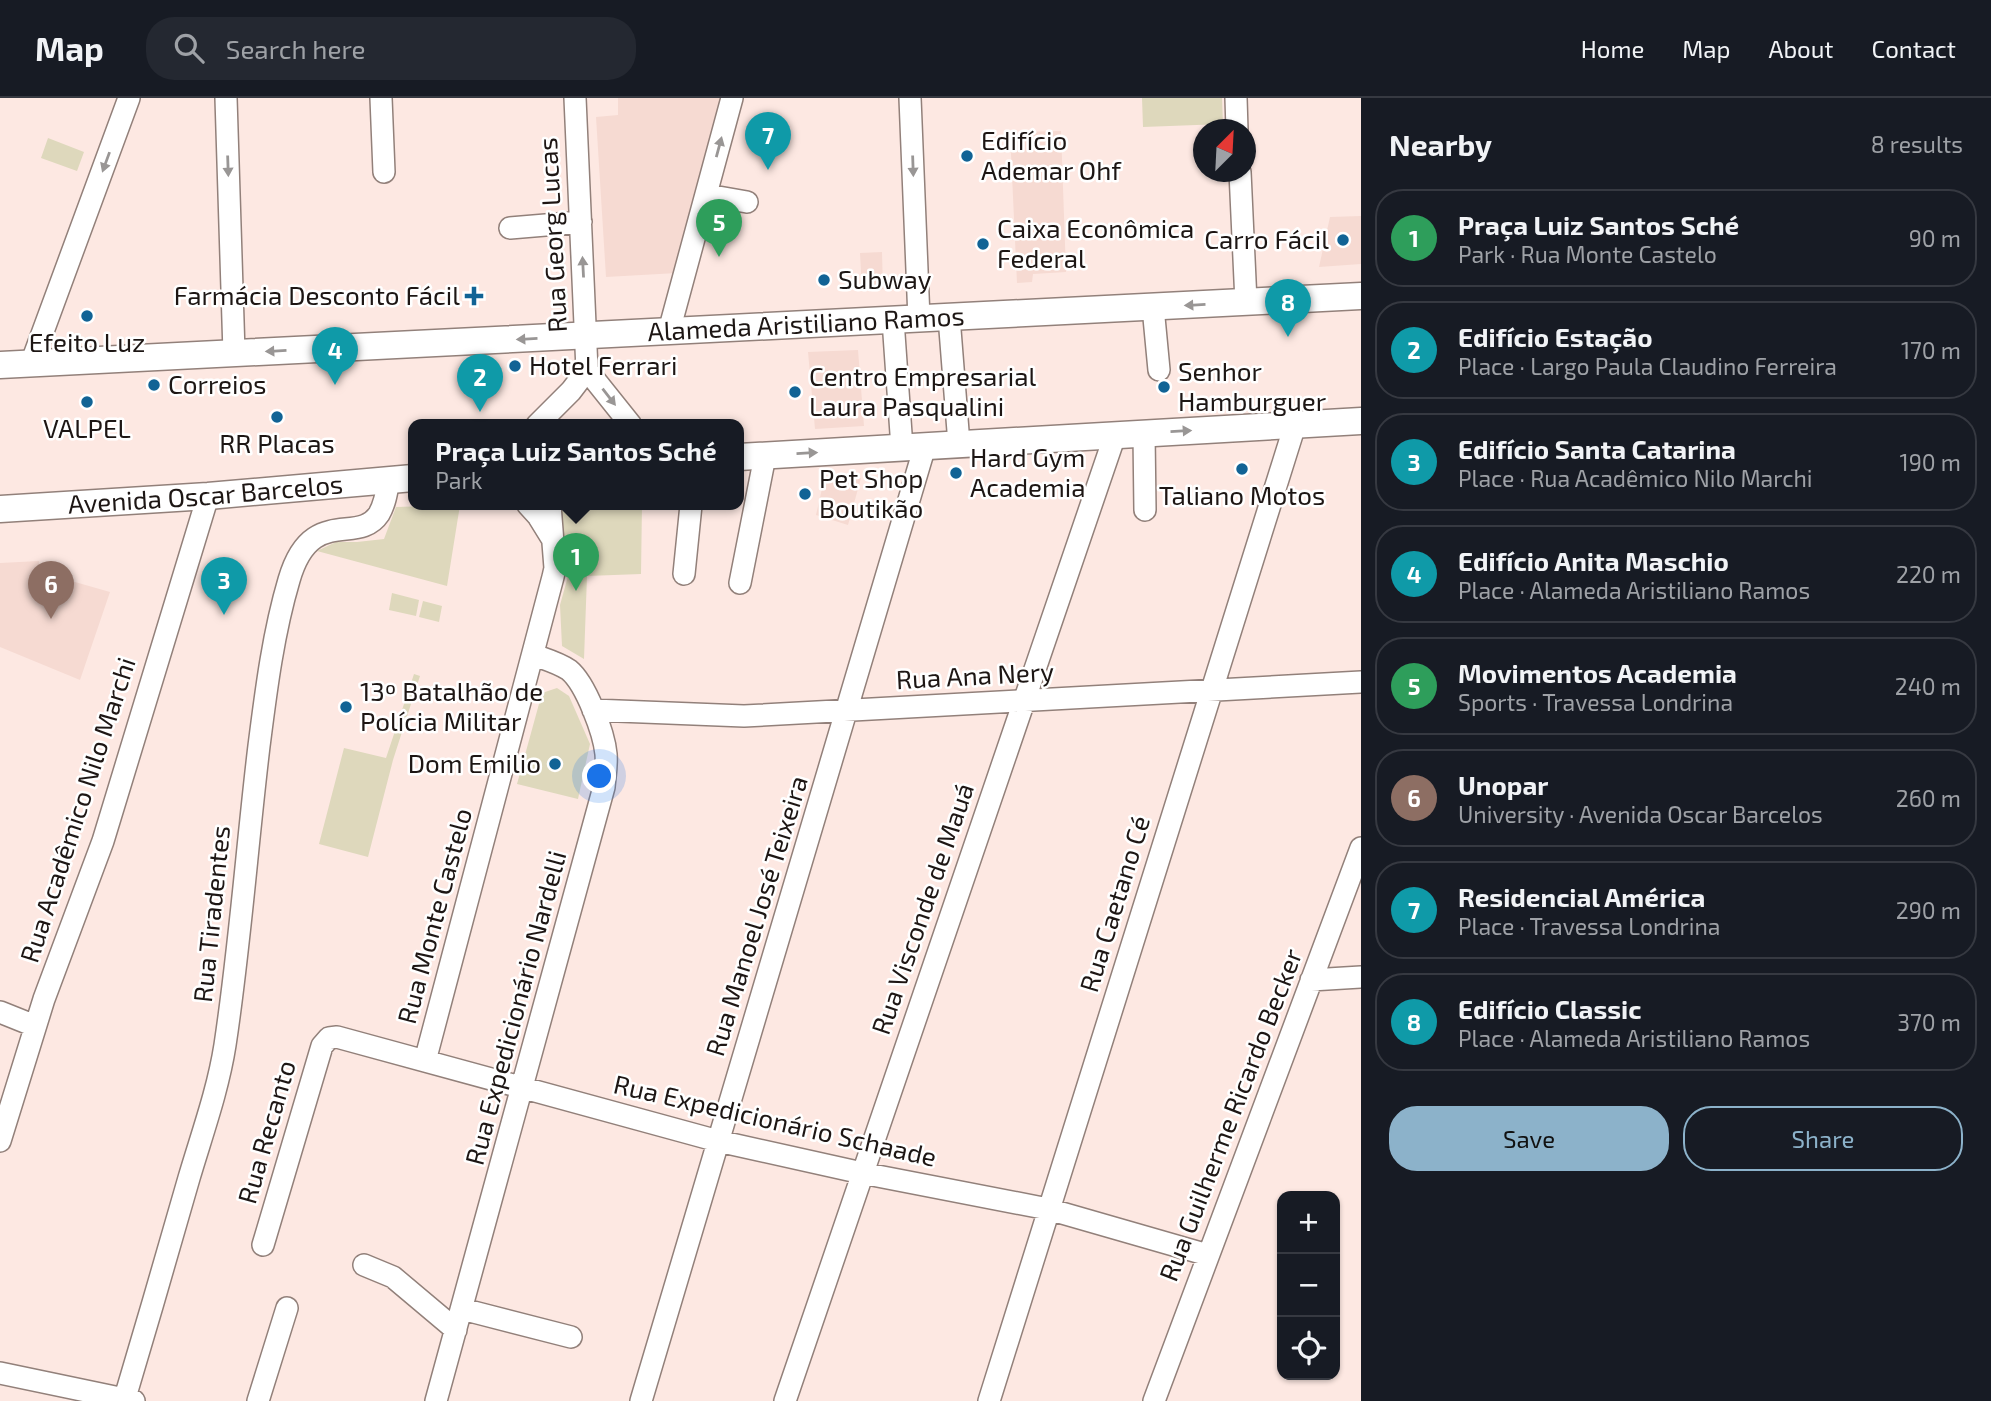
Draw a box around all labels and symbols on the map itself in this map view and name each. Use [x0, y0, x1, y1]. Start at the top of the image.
pin: 7 [745, 112, 791, 170]
north arrow [1193, 119, 1256, 182]
place label: Edifício Ademar Ohf [981, 124, 1122, 185]
one-way arrow [714, 136, 725, 158]
street label: Rua Georg Lucas [531, 137, 572, 333]
marker: Edifício Ademar Ohf [959, 148, 975, 164]
one-way arrow [100, 152, 111, 173]
one-way arrow [223, 155, 234, 177]
one-way arrow [907, 155, 918, 177]
pin: 5 [696, 199, 742, 257]
place label: Caixa Econômica Federal [997, 212, 1194, 273]
place label: Carro Fácil [1204, 223, 1329, 254]
marker: Carro Fácil [1335, 232, 1351, 248]
marker: Caixa Econômica Federal [975, 236, 991, 252]
one-way arrow [577, 256, 588, 278]
place label: Subway [838, 263, 932, 294]
marker: Subway [816, 272, 832, 288]
place label: Farmácia Desconto Fácil [174, 279, 460, 310]
pin: 8 [1265, 279, 1311, 337]
marker: Farmácia Desconto Fácil [466, 288, 482, 304]
street label: Alameda Aristiliano Ramos [647, 299, 965, 346]
one-way arrow [1184, 299, 1206, 310]
marker: Efeito Luz [79, 308, 95, 324]
place label: Efeito Luz [29, 326, 145, 357]
pin: 4 [312, 327, 358, 385]
one-way arrow [516, 333, 538, 344]
one-way arrow [264, 346, 286, 357]
place label: Hotel Ferrari [529, 349, 677, 380]
pin: 2 [457, 354, 503, 412]
place label: Senhor Hamburguer [1178, 355, 1326, 416]
marker: Hotel Ferrari [507, 358, 523, 374]
place label: Centro Empresarial Laura Pasqualini [809, 360, 1037, 421]
place label: Correios [168, 368, 267, 399]
marker: Correios [146, 377, 162, 393]
marker: Senhor Hamburguer [1156, 379, 1172, 395]
marker: Centro Empresarial Laura Pasqualini [787, 384, 803, 400]
one-way arrow [601, 388, 616, 406]
marker: VALPEL [79, 394, 95, 410]
marker: RR Placas [269, 409, 285, 425]
place label: VALPEL [43, 412, 131, 443]
one-way arrow [1170, 426, 1192, 437]
place label: RR Placas [219, 427, 335, 458]
place label: Hard Gym Academia [970, 441, 1086, 502]
one-way arrow [796, 447, 818, 458]
marker: Taliano Motos [1234, 461, 1250, 477]
place label: Pet Shop Boutikão [819, 462, 923, 523]
marker: Hard Gym Academia [948, 465, 964, 481]
street label: Avenida Oscar Barcelos [67, 467, 344, 519]
place label: Taliano Motos [1159, 479, 1325, 510]
marker: Pet Shop Boutikão [797, 486, 813, 502]
pin: 1 [553, 533, 599, 591]
pin: 3 [201, 557, 247, 615]
pin: 6 [28, 561, 74, 619]
street label: Rua Acadêmico Nilo Marchi [13, 653, 141, 966]
street label: Rua Ana Nery [895, 655, 1055, 694]
place label: 13º Batalhão de Polícia Militar [360, 675, 543, 736]
marker: 13º Batalhão de Polícia Militar [338, 699, 354, 715]
place label: Dom Emilio [408, 747, 541, 778]
marker: Dom Emilio [547, 756, 563, 772]
your location [582, 759, 616, 793]
street label: Rua Manoel José Teixeira [698, 772, 813, 1059]
street label: Rua Visconde de Mauá [864, 779, 979, 1038]
street label: Rua Monte Castelo [390, 804, 477, 1027]
street label: Rua Caetano Cé [1072, 812, 1155, 995]
street label: Rua Tiradentes [186, 824, 235, 1004]
street label: Rua Expedicionário Nardelli [458, 847, 571, 1168]
street label: Rua Guilherme Ricardo Becker [1152, 944, 1307, 1285]
street label: Rua Recanto [230, 1056, 301, 1207]
street label: Rua Expedicionário Schaade [611, 1067, 940, 1172]

